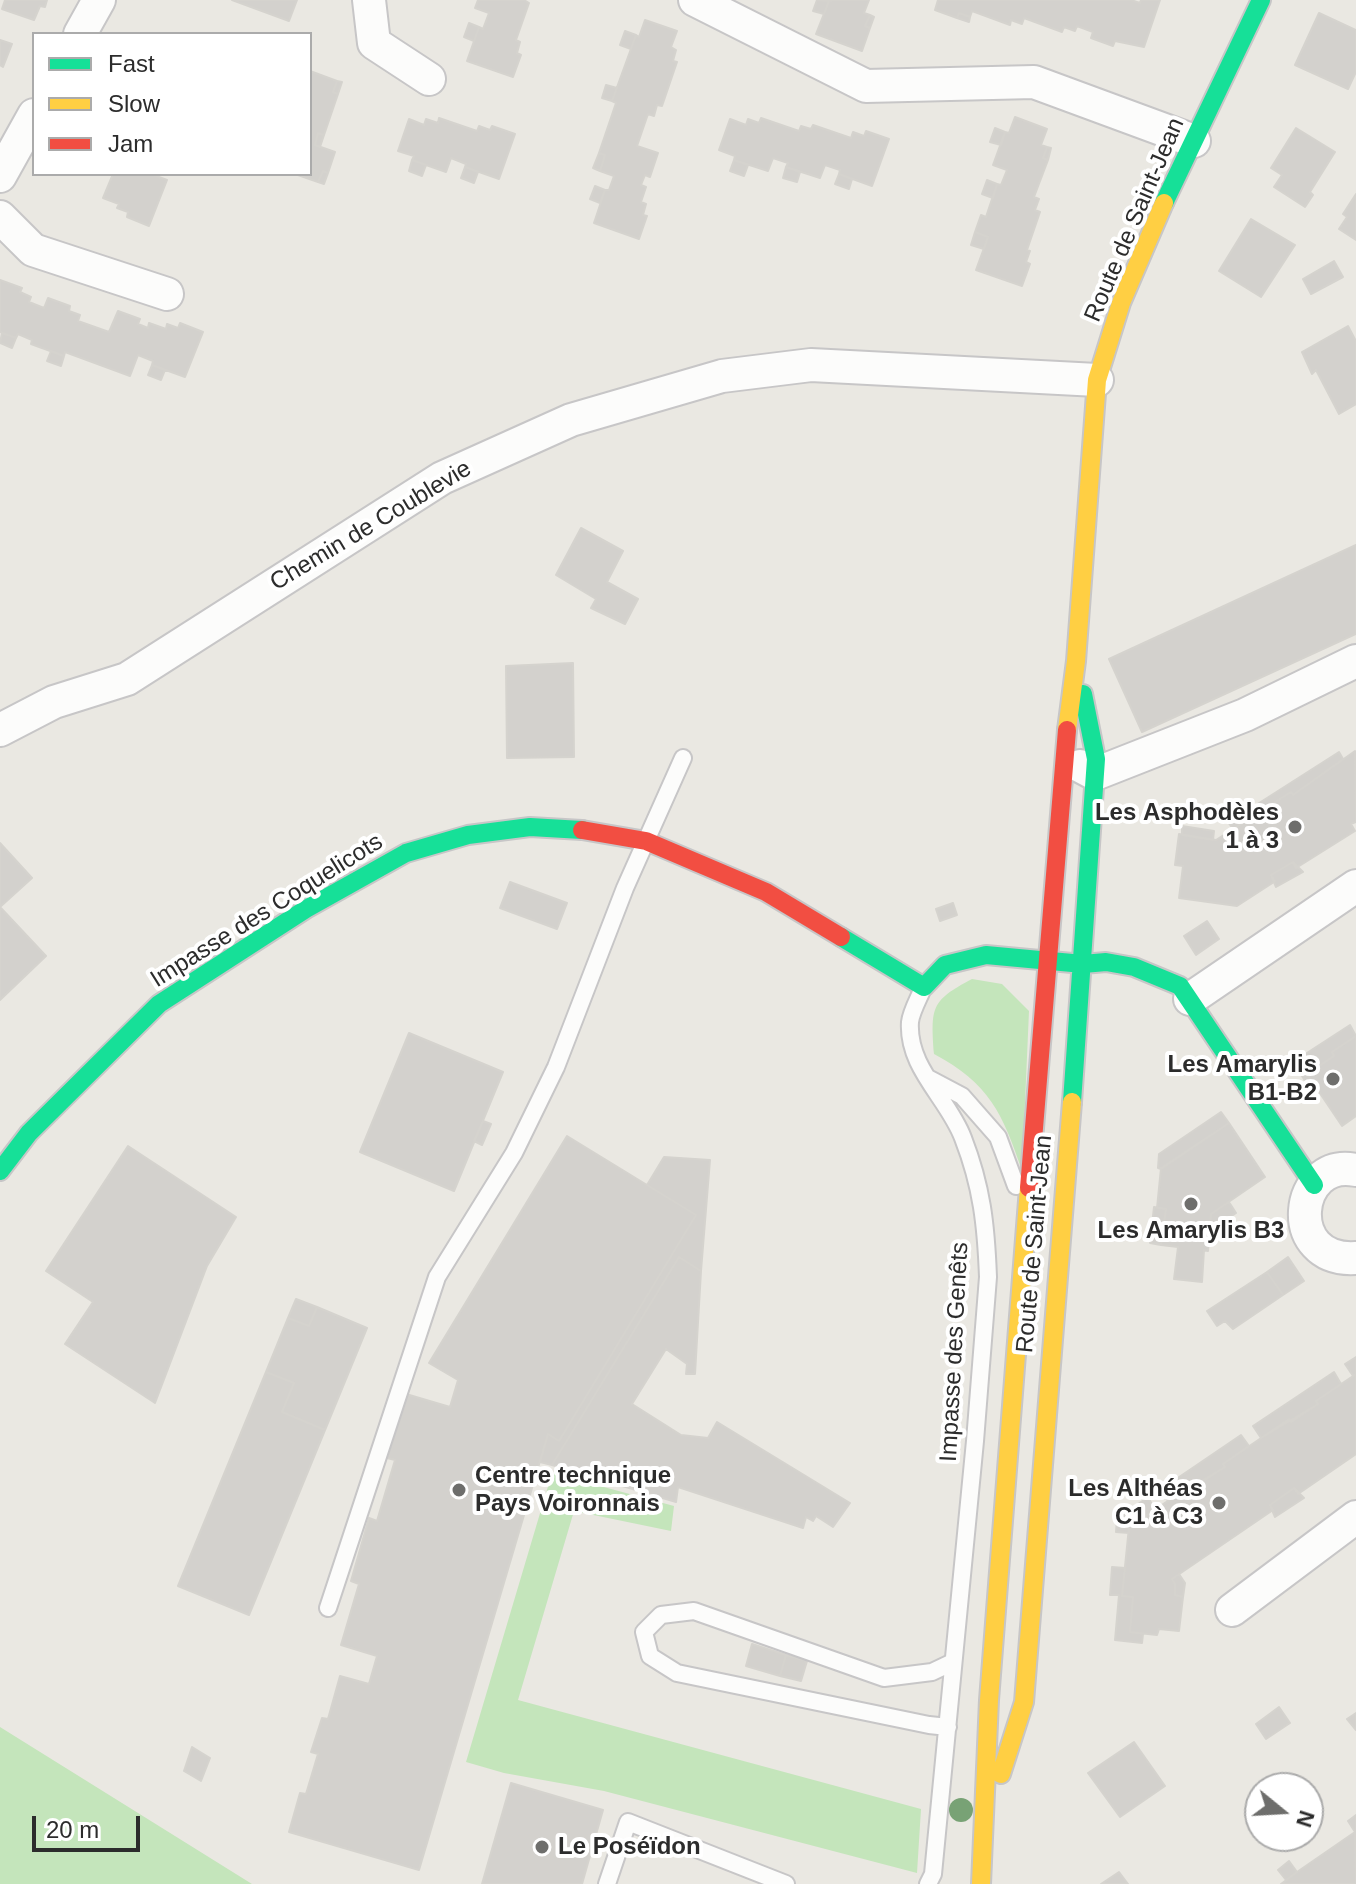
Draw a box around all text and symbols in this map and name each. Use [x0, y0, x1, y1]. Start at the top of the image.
legend [32, 32, 312, 176]
text: Fast [108, 50, 155, 77]
text: Slow [108, 90, 160, 117]
street label: Route de Saint-Jean [1079, 114, 1191, 326]
text: Jam [108, 130, 153, 157]
street label: Chemin de Coublevie [265, 455, 477, 597]
place label: Les Asphodèles 1 à 3 [1095, 799, 1279, 855]
marker: Les Asphodèles 1 à 3 [1286, 818, 1304, 836]
street label: Impasse des Coquelicots [146, 828, 388, 994]
place label: Les Amarylis B1-B2 [1168, 1051, 1317, 1107]
marker: Les Amarylis B1-B2 [1324, 1070, 1342, 1088]
street label: Route de Saint-Jean [1011, 1134, 1059, 1354]
marker: Les Amarylis B3 [1182, 1195, 1200, 1213]
place label: Les Amarylis B3 [1098, 1217, 1284, 1245]
street label: Impasse des Genêts [935, 1241, 975, 1463]
place label: Centre technique Pays Voironnais [475, 1462, 671, 1518]
place label: Les Althéas C1 à C3 [1068, 1475, 1203, 1531]
marker: Centre technique Pays Voironnais [450, 1481, 468, 1499]
marker: Les Althéas C1 à C3 [1210, 1494, 1228, 1512]
north arrow [1244, 1772, 1324, 1852]
scale bar [36, 1800, 144, 1850]
text: N [1291, 1808, 1320, 1830]
text: 20 m [46, 1816, 99, 1843]
place label: Le Poséïdon [558, 1833, 701, 1861]
marker: Le Poséïdon [533, 1838, 551, 1856]

